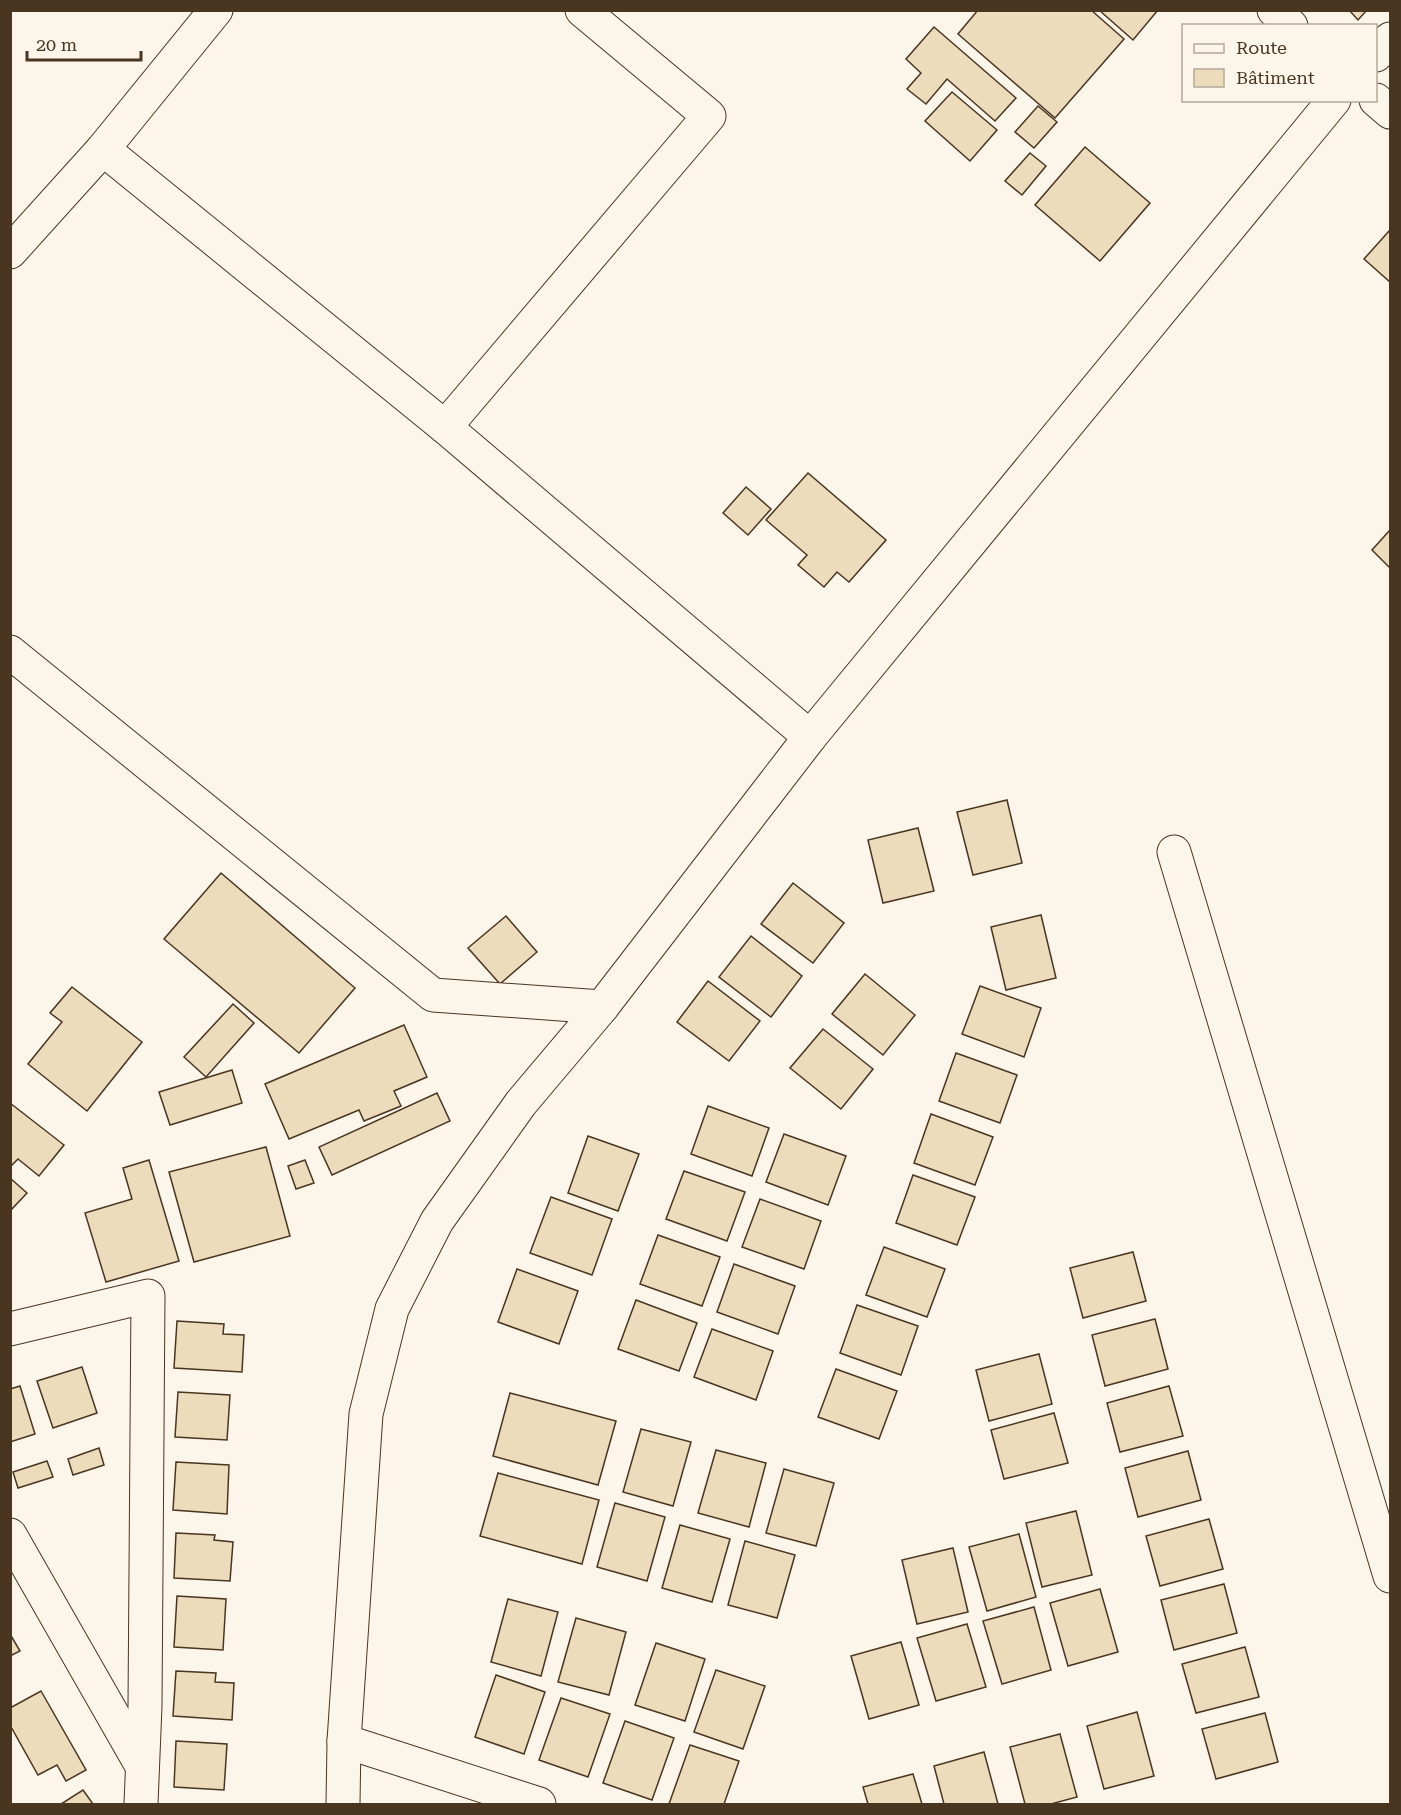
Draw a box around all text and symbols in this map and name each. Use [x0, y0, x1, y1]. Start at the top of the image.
scale bar [27, 24, 141, 62]
legend [1182, 24, 1377, 102]
text: 20 m [36, 34, 77, 55]
text: Route [1236, 37, 1287, 58]
text: Bâtiment [1236, 67, 1315, 88]

